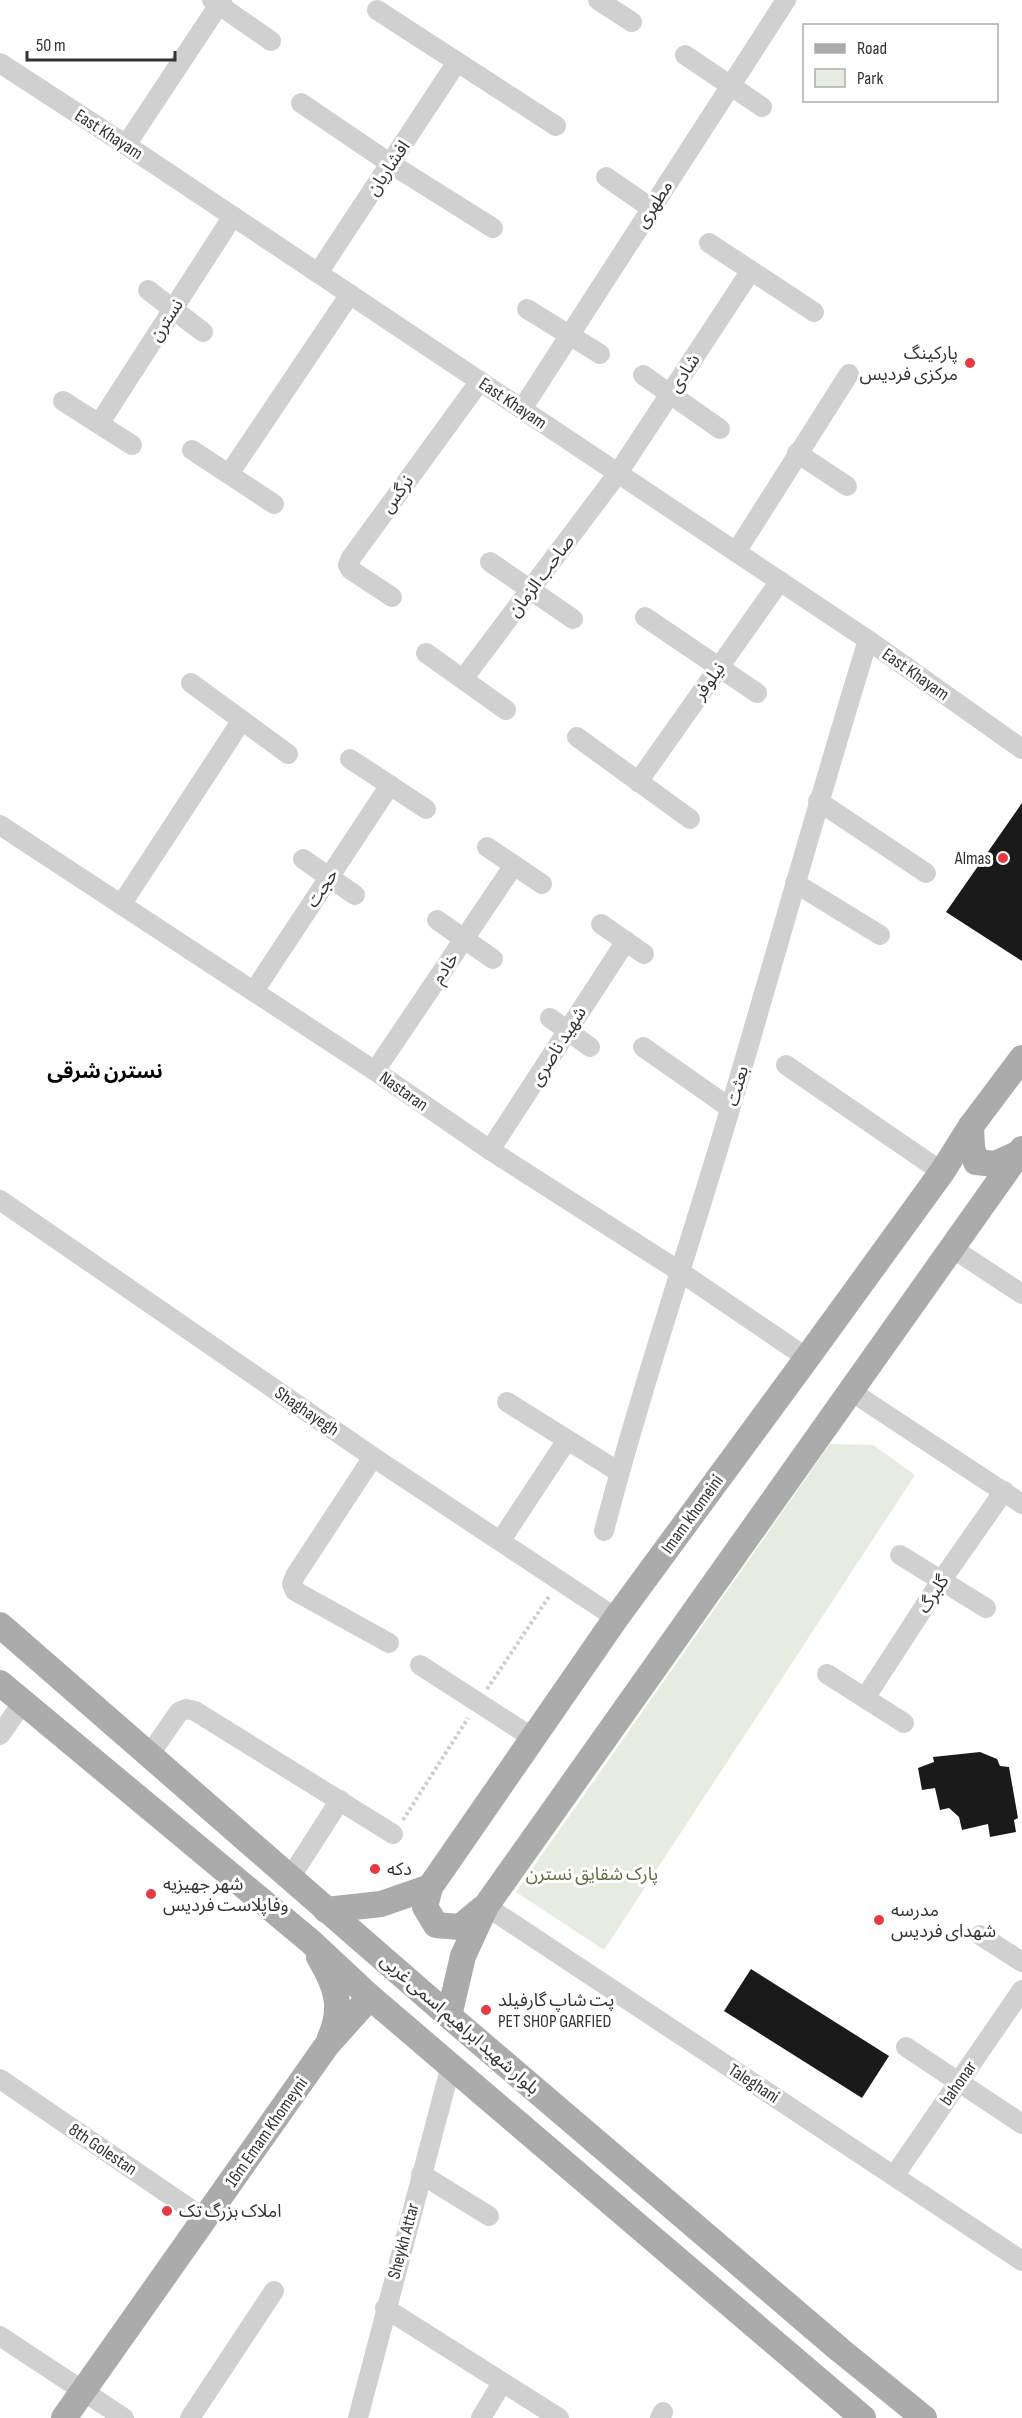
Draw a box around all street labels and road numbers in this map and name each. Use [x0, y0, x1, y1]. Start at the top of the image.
street label: East Khayam [71, 105, 147, 164]
street label: افشاریان [362, 137, 414, 200]
street label: مطهری [631, 177, 677, 232]
street label: نسترن [145, 295, 188, 345]
street label: شادی [664, 350, 705, 396]
street label: East Khayam [475, 373, 550, 434]
street label: نرگس [377, 471, 418, 517]
street label: صاحب الزمان [504, 531, 579, 621]
street label: East Khayam [878, 644, 953, 705]
street label: نیلوفر [689, 659, 730, 705]
street label: حجت [302, 865, 343, 911]
street label: خادم [427, 949, 466, 990]
street label: شهید ناصری [526, 1003, 591, 1090]
street label: بعثت [722, 1064, 753, 1109]
street label: Nastaran [375, 1067, 432, 1116]
street label: Shaghayegh [271, 1382, 343, 1441]
street label: Imam khomeini [657, 1471, 728, 1558]
street label: گلبرگ [913, 1571, 954, 1617]
street label: بلوار شهید ابراهیم اسمی غربی [375, 1950, 543, 2101]
street label: bahonar [936, 2057, 981, 2110]
street label: Taleghani [724, 2059, 783, 2108]
street label: 16m Emam Khomeyni [221, 2073, 312, 2191]
street label: 8th Golestan [65, 2119, 141, 2180]
street label: Sheykh Attar [383, 2201, 424, 2281]

